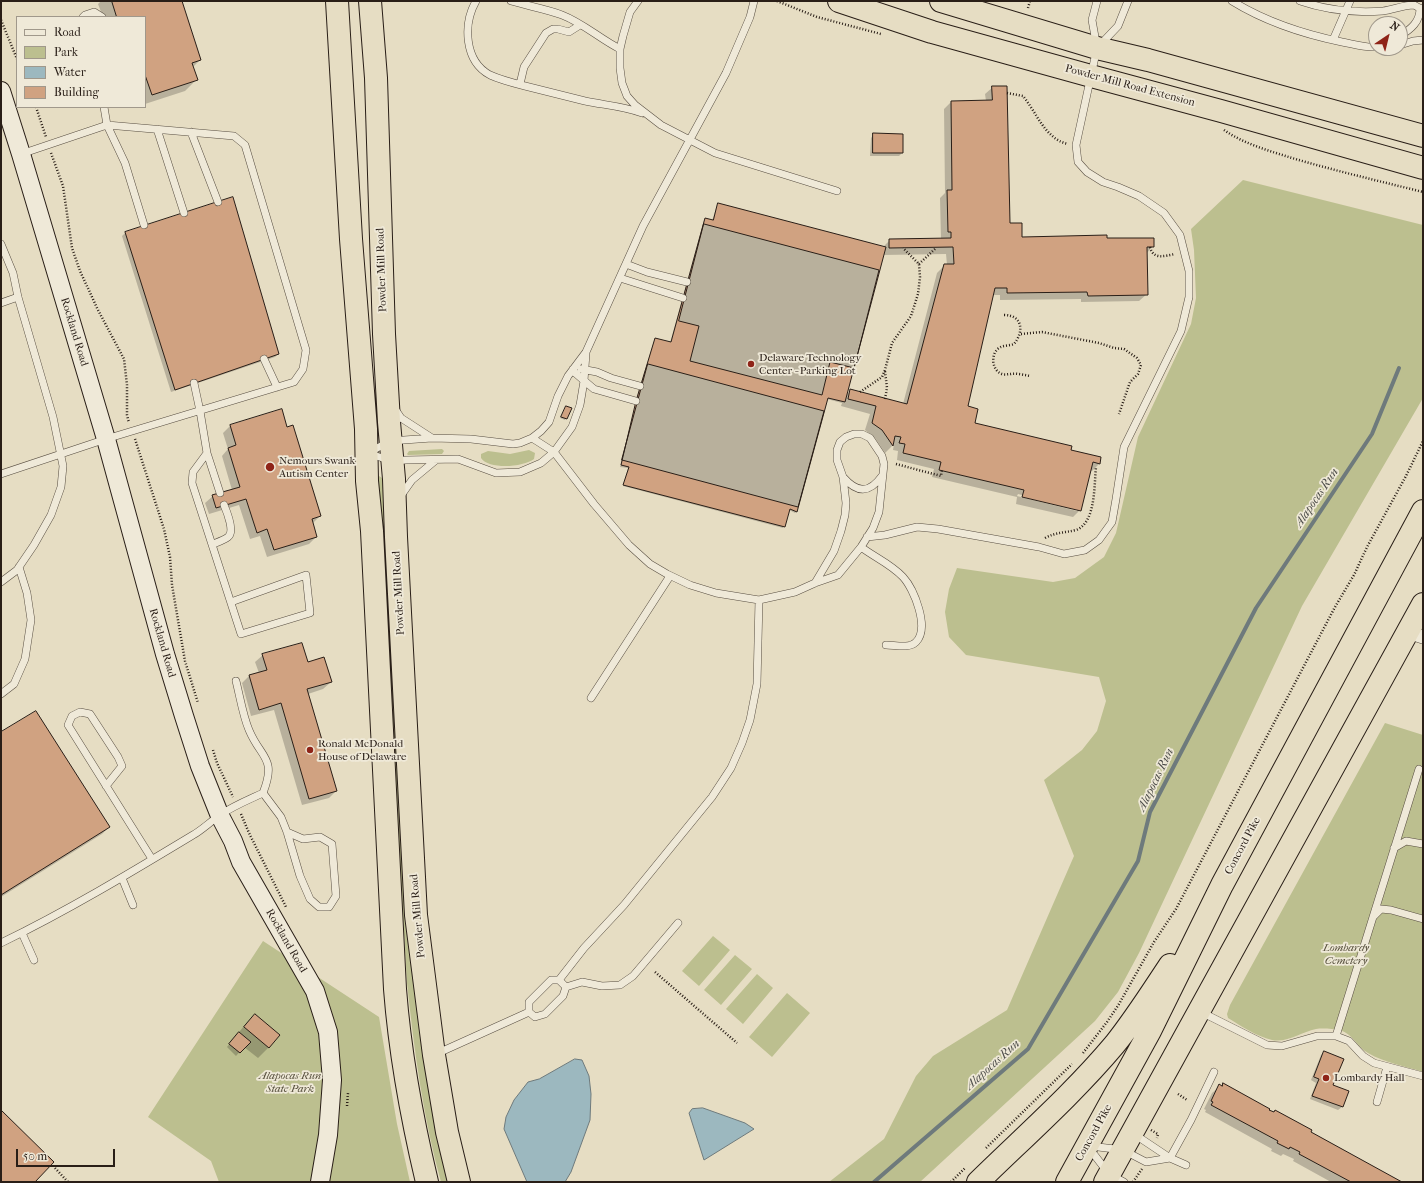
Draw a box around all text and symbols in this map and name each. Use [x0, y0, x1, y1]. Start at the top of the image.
legend [16, 16, 146, 108]
north arrow [1368, 16, 1408, 56]
text: N [1387, 19, 1402, 34]
text: Road [54, 25, 81, 39]
text: Park [54, 45, 78, 59]
street label: Powder Mill Road Extension [1064, 62, 1196, 110]
text: Water [54, 65, 86, 79]
text: Building [54, 85, 99, 99]
street label: Powder Mill Road [374, 228, 390, 312]
street label: Rockland Road [57, 296, 91, 368]
place label: Delaware Technology Center - Parking Lot [759, 351, 861, 377]
marker: Delaware Technology Center - Parking Lot [746, 359, 756, 369]
place label: Nemours Swank Autism Center [279, 454, 355, 480]
marker: Nemours Swank Autism Center [264, 461, 276, 473]
water label: Alapocas Run [1292, 466, 1342, 530]
street label: Powder Mill Road [390, 551, 408, 635]
street label: Rockland Road [146, 607, 178, 679]
place label: Ronald McDonald House of Delaware [318, 737, 407, 763]
marker: Ronald McDonald House of Delaware [305, 745, 315, 755]
water label: Alapocas Run [1135, 746, 1177, 814]
street label: Concord Pike [1222, 815, 1264, 877]
street label: Powder Mill Road [408, 873, 428, 959]
street label: Rockland Road [262, 907, 310, 975]
park label: Lombardy Cemetery [1323, 941, 1369, 967]
water label: Alapocas Run [963, 1037, 1023, 1093]
park label: Alapocas Run State Park [259, 1069, 321, 1095]
place label: Lombardy Hall [1334, 1071, 1405, 1085]
marker: Lombardy Hall [1321, 1073, 1331, 1083]
street label: Concord Pike [1073, 1102, 1115, 1164]
scale bar [18, 1141, 117, 1167]
text: 50 m [23, 1149, 47, 1163]

